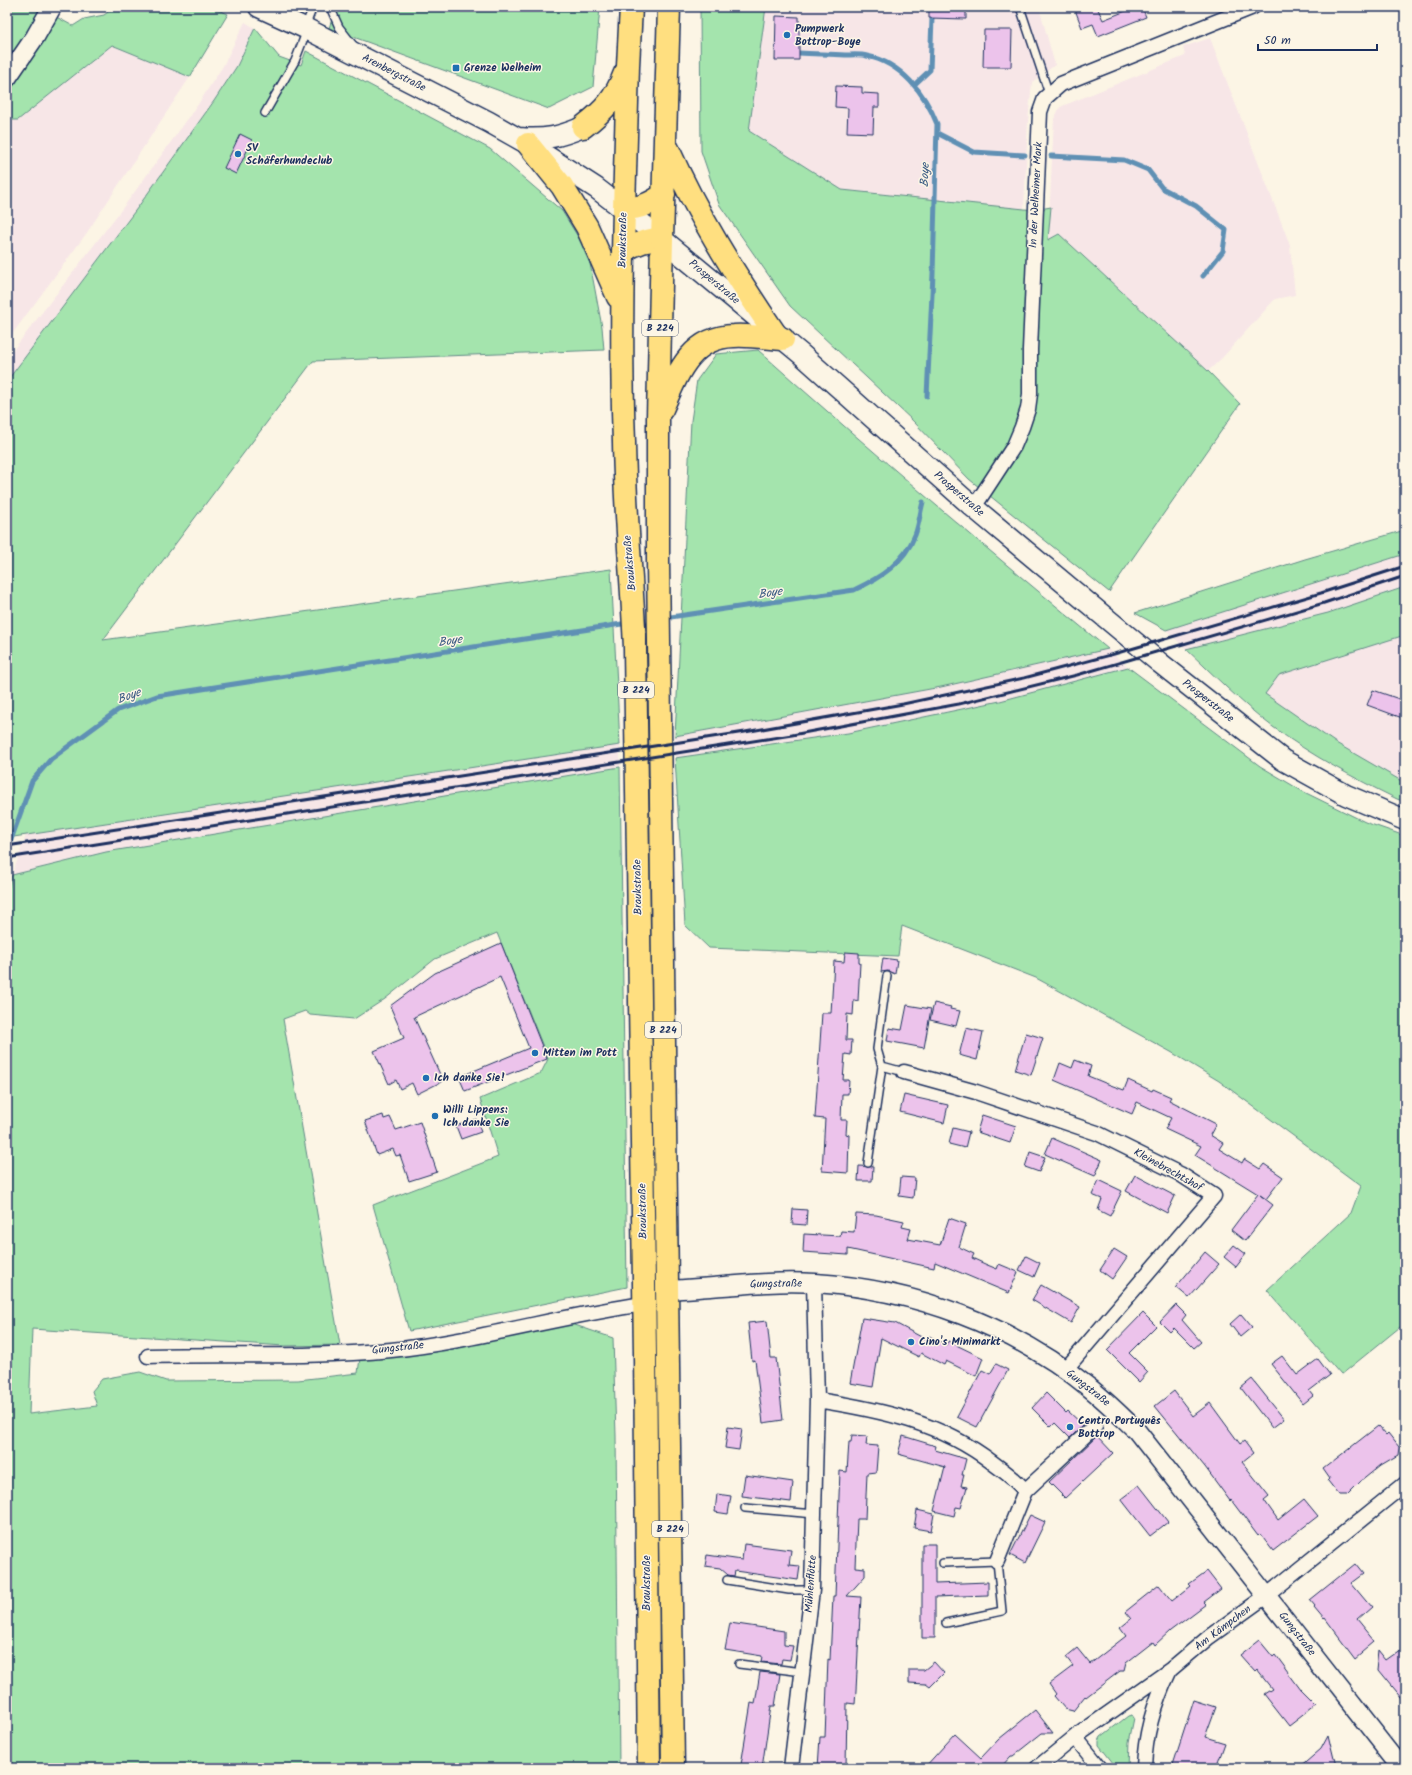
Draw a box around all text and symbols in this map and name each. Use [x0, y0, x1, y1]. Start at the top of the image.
place label: Pumpwerk Bottrop-Boye [795, 20, 861, 51]
scale bar [1258, 26, 1377, 52]
marker: Pumpwerk Bottrop-Boye [782, 30, 792, 40]
text: 50 m [1264, 31, 1291, 50]
street label: Arenbergstraße [359, 49, 429, 97]
place label: Grenze Welheim [464, 59, 541, 77]
marker: Grenze Welheim [451, 63, 461, 73]
place label: SV Schäferhundeclub [246, 139, 332, 170]
street label: In der Welheimer Mark [1024, 141, 1048, 249]
marker: SV Schäferhundeclub [233, 149, 243, 159]
water label: Boye [915, 161, 935, 187]
street label: Braukstraße [614, 212, 632, 268]
street label: Prosperstraße [684, 255, 744, 309]
road number: B 224 [642, 320, 678, 336]
street label: Prosperstraße [930, 467, 988, 521]
street label: Braukstraße [619, 535, 641, 591]
water label: Boye [757, 581, 785, 604]
water label: Boye [437, 629, 465, 652]
street label: Prosperstraße [1178, 675, 1238, 727]
water label: Boye [114, 682, 145, 709]
road number: B 224 [618, 682, 654, 698]
street label: Braukstraße [629, 859, 647, 915]
road number: B 224 [645, 1022, 681, 1038]
place label: Mitten im Pott [543, 1044, 618, 1062]
marker: Mitten im Pott [530, 1048, 540, 1058]
place label: Ich danke Sie! [434, 1069, 505, 1087]
marker: Ich danke Sie! [421, 1073, 431, 1083]
place label: Willi Lippens: Ich danke Sie [443, 1101, 510, 1132]
marker: Willi Lippens: Ich danke Sie [430, 1111, 440, 1121]
street label: Kleinebrechtshof [1130, 1144, 1208, 1197]
street label: Braukstraße [634, 1183, 652, 1239]
street label: Gungstraße [750, 1275, 802, 1293]
place label: Cino's Minimarkt [919, 1333, 1002, 1351]
street label: Gungstraße [371, 1336, 425, 1360]
marker: Cino's Minimarkt [906, 1337, 916, 1347]
street label: Gungstraße [1062, 1365, 1114, 1411]
place label: Centro Português Bottrop [1078, 1412, 1161, 1443]
marker: Centro Português Bottrop [1065, 1422, 1075, 1432]
road number: B 224 [652, 1521, 688, 1537]
street label: Braukstraße [638, 1555, 656, 1611]
street label: Mühlenflötte [800, 1555, 822, 1613]
street label: Am Kämpchen [1191, 1601, 1255, 1655]
street label: Gungstraße [1274, 1608, 1320, 1660]

